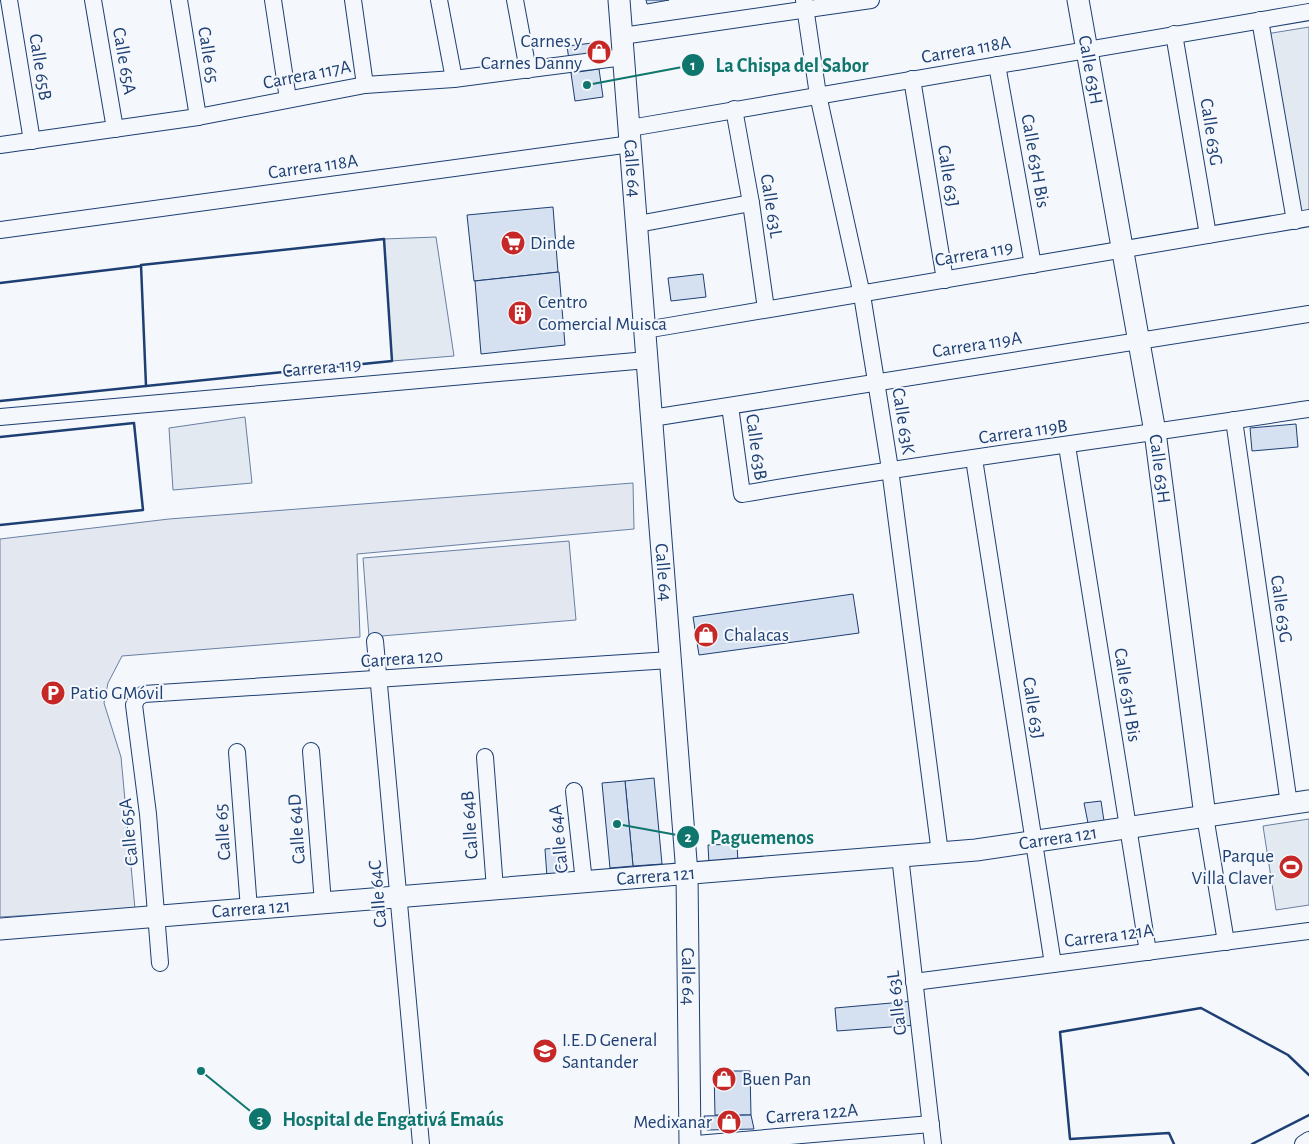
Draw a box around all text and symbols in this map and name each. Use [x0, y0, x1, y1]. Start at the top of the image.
street label: Calle 65 [194, 25, 222, 85]
street label: Calle 65A [109, 26, 139, 96]
street label: Calle 65B [25, 32, 55, 102]
place label: Carnes y Carnes Danny [481, 32, 582, 73]
street label: Carrera 118A [920, 33, 1012, 67]
street label: Calle 63H [1075, 34, 1106, 106]
shop icon: Carnes y Carnes Danny [586, 39, 612, 65]
callout: La Chispa del Sabor [680, 48, 878, 83]
text: La Chispa del Sabor [716, 56, 868, 76]
street label: Carrera 117A [261, 57, 353, 93]
text: 1 [690, 58, 696, 73]
street label: Calle 63G [1196, 97, 1226, 167]
street label: Calle 63H Bis [1017, 113, 1053, 209]
street label: Calle 64 [620, 139, 644, 198]
street label: Calle 63J [934, 144, 962, 208]
street label: Carrera 118A [267, 151, 359, 183]
street label: Calle 63L [757, 173, 785, 239]
supermarket icon: Dinde [500, 230, 526, 256]
place label: Dinde [530, 234, 575, 253]
street label: Carrera 119 [933, 238, 1015, 270]
place label: Centro Comercial Muisca [538, 293, 667, 334]
building icon: Centro Comercial Muisca [507, 300, 533, 326]
street label: Carrera 119A [931, 329, 1023, 361]
street label: Carrera 119 [282, 355, 362, 381]
street label: Calle 63K [888, 386, 918, 456]
street label: Calle 63B [742, 413, 770, 481]
street label: Carrera 119B [977, 416, 1069, 448]
street label: Calle 63H [1146, 433, 1174, 505]
street label: Calle 64 [652, 543, 675, 602]
street label: Calle 63G [1267, 574, 1295, 644]
shop icon: Chalacas [693, 622, 719, 648]
place label: Chalacas [724, 626, 789, 645]
street label: Carrera 120 [360, 647, 444, 671]
street label: Calle 63H Bis [1110, 647, 1144, 743]
street label: Calle 63J [1019, 676, 1047, 740]
parking icon: Patio GMóvil [40, 680, 66, 706]
place label: Patio GMóvil [70, 684, 164, 703]
street label: Calle 64B [458, 790, 482, 860]
street label: Calle 64D [285, 793, 309, 865]
street label: Calle 65A [116, 797, 142, 867]
street label: Calle 65 [212, 803, 234, 861]
street label: Calle 64A [546, 804, 572, 874]
callout: Paguemenos [675, 819, 824, 854]
street label: Carrera 121 [1017, 823, 1098, 853]
text: Paguemenos [710, 828, 814, 848]
text: 2 [684, 830, 692, 845]
place label: Parque Villa Claver [1192, 847, 1274, 888]
sports icon: Parque Villa Claver [1278, 854, 1304, 880]
street label: Calle 64C [366, 859, 390, 929]
street label: Carrera 121 [616, 863, 696, 889]
street label: Carrera 121 [211, 896, 291, 921]
street label: Carrera 121A [1063, 921, 1155, 951]
street label: Calle 64 [678, 947, 698, 1005]
street label: Calle 63L [884, 970, 910, 1036]
place label: I.E.D General Santander [562, 1031, 658, 1072]
school or university icon: I.E.D General Santander [532, 1038, 558, 1064]
shop icon: Buen Pan [711, 1066, 737, 1092]
place label: Buen Pan [742, 1070, 811, 1089]
street label: Carrera 122A [765, 1101, 859, 1127]
callout: Hospital de Engativá Emaús [247, 1102, 513, 1137]
shop icon: Medixanar [716, 1109, 742, 1135]
text: Hospital de Engativá Emaús [282, 1110, 504, 1130]
text: 3 [257, 1113, 263, 1128]
place label: Medixanar [633, 1113, 712, 1132]

